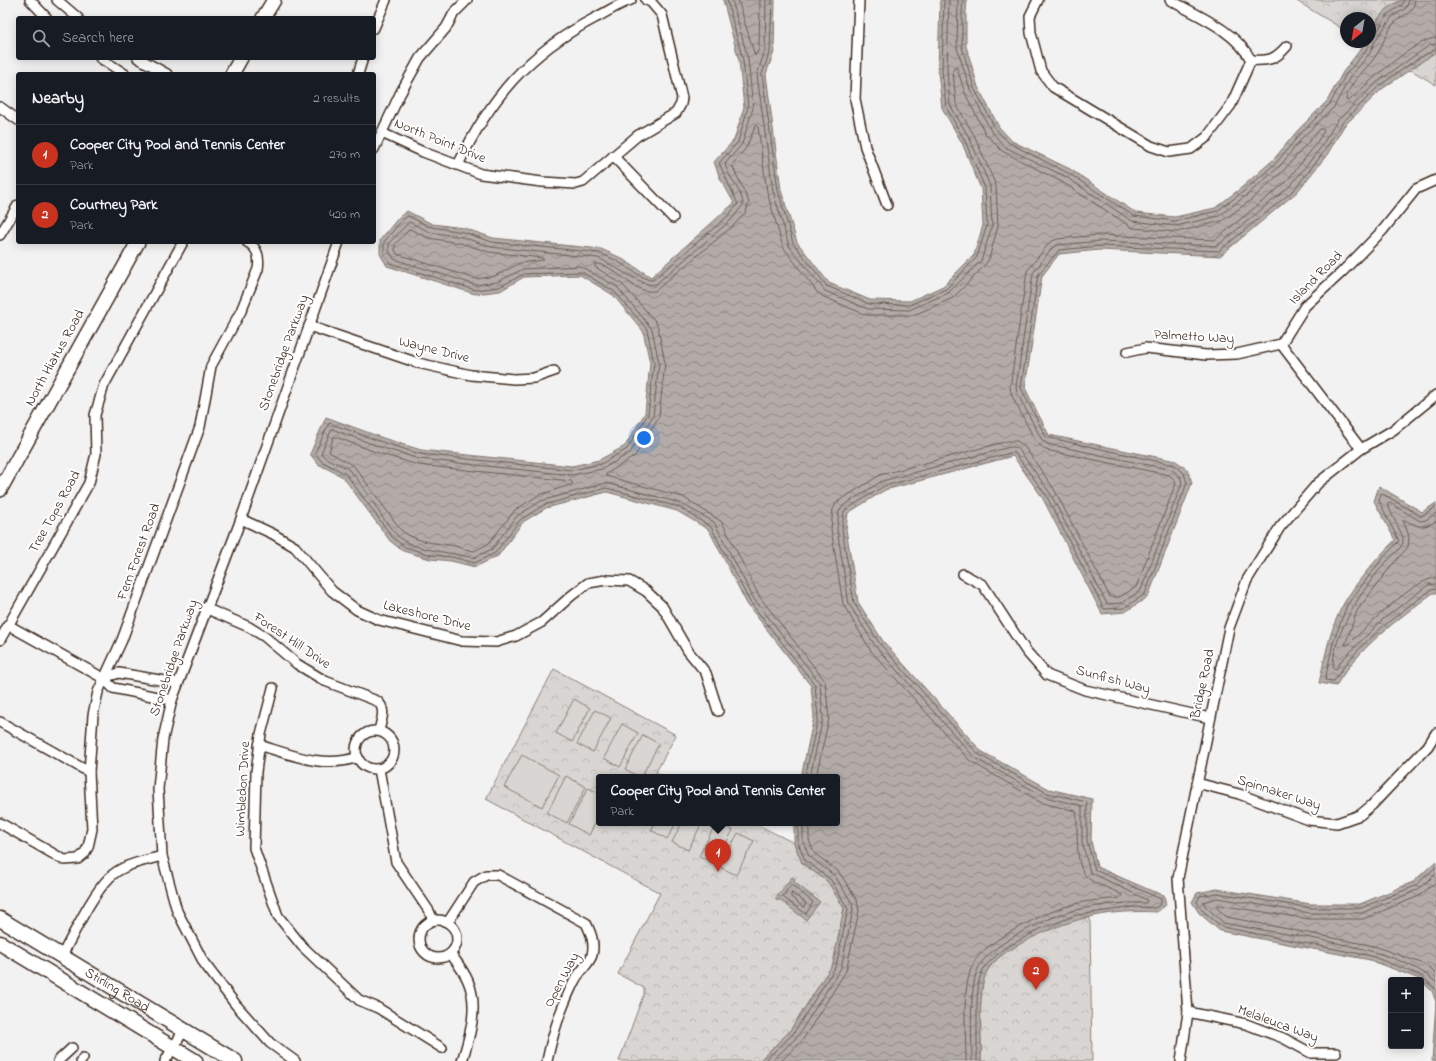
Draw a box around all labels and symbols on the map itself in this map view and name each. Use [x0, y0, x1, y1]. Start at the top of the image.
north arrow [1340, 12, 1376, 48]
street label: North Point Drive [391, 113, 490, 169]
street label: Island Road [1284, 246, 1348, 310]
street label: Stonebridge Parkway [253, 292, 316, 414]
street label: North Hiatus Road [20, 306, 90, 410]
street label: Palmetto Way [1153, 324, 1235, 351]
street label: Wayne Drive [396, 331, 472, 370]
your location [634, 428, 654, 448]
street label: Tree Tops Road [24, 467, 87, 557]
street label: Fern Forest Road [111, 501, 166, 604]
street label: Lakeshore Drive [381, 595, 474, 637]
street label: Stonebridge Parkway [144, 597, 205, 720]
street label: Forest Hill Drive [248, 607, 335, 675]
street label: Bridge Road [1185, 647, 1222, 722]
street label: Sunfish Way [1073, 660, 1153, 701]
street label: Wimbledon Drive [230, 740, 256, 837]
street label: Spinnaker Way [1234, 770, 1324, 817]
pin: 1 [705, 839, 731, 872]
street label: Open Way [539, 949, 586, 1012]
pin: 2 [1023, 957, 1049, 990]
street label: Stirling Road [81, 962, 154, 1018]
street label: Melaleuca Way [1234, 1000, 1322, 1049]

